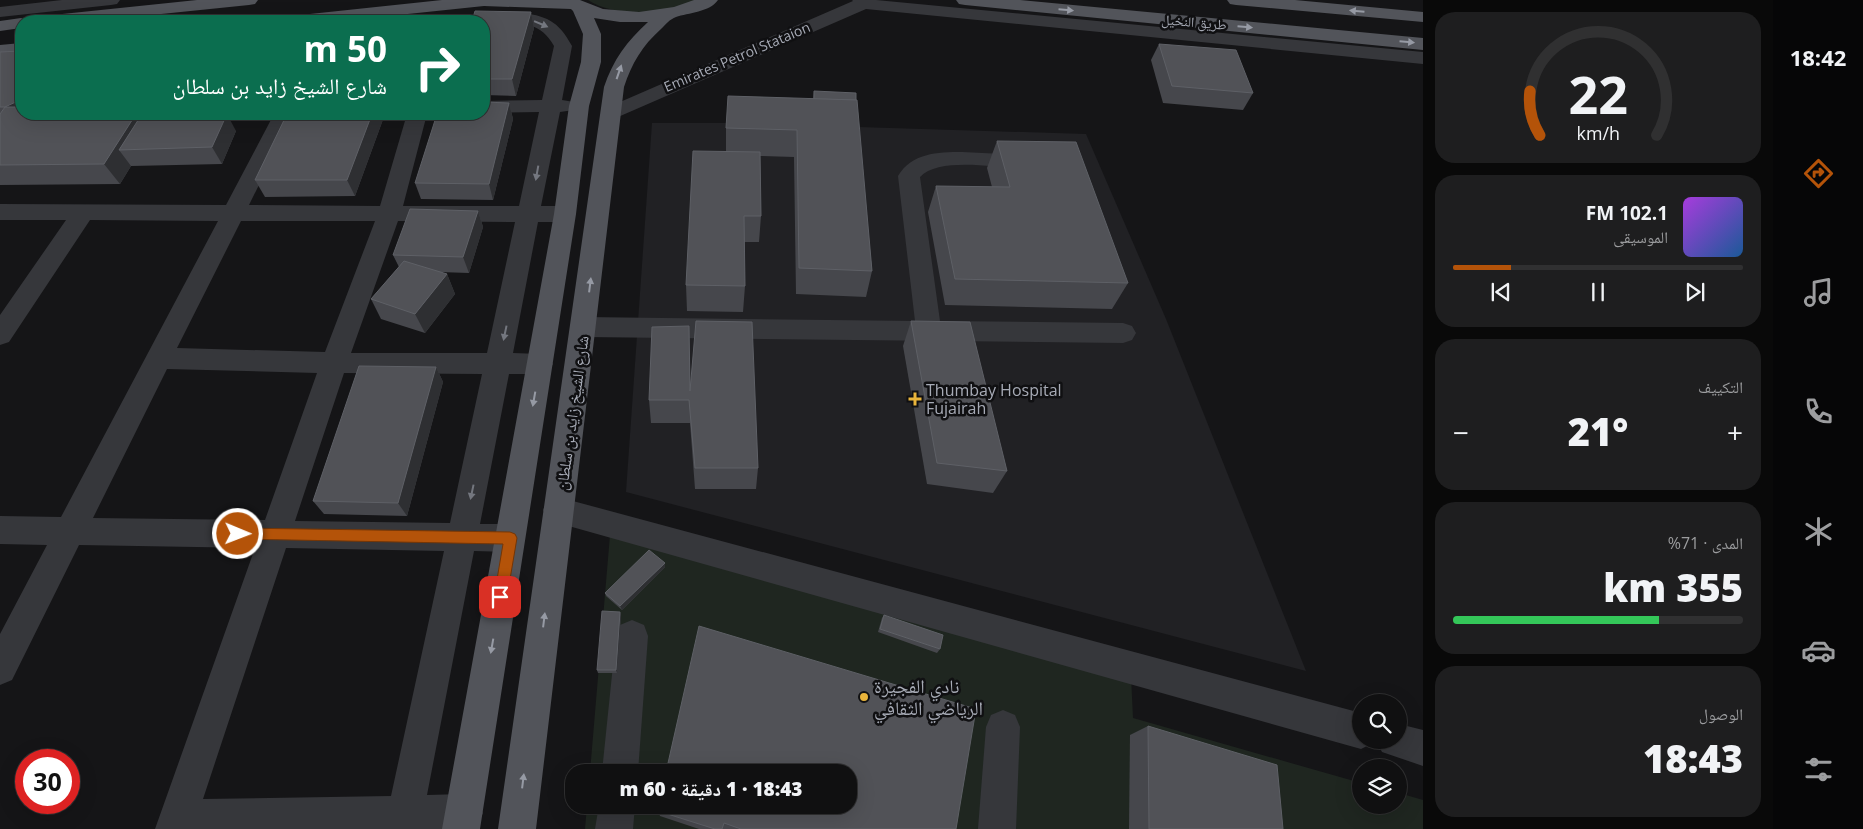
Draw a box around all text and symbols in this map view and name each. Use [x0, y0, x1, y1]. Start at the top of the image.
one-way arrow [1058, 6, 1074, 14]
one-way arrow [1349, 7, 1365, 15]
street label: طريق النخيل [1161, 9, 1227, 35]
street label: Emirates Petrol Stataion [661, 17, 813, 96]
one-way arrow [534, 20, 548, 28]
one-way arrow [1238, 23, 1254, 31]
text: 50 m [304, 25, 387, 72]
icon: right [405, 35, 470, 100]
one-way arrow [1399, 39, 1415, 47]
text: 18:42 [1790, 42, 1846, 72]
text: 22 [1568, 58, 1628, 129]
one-way arrow [615, 65, 623, 80]
text: شارع الشيخ زايد بن سلطان [172, 70, 387, 100]
text: km/h [1576, 121, 1620, 145]
icon: directions [1801, 156, 1836, 191]
one-way arrow [533, 166, 541, 181]
text: 102.1 FM [1586, 200, 1668, 226]
text: الموسيقى [1613, 226, 1668, 248]
icon: music [1801, 275, 1836, 310]
one-way arrow [586, 277, 594, 293]
icon: previous [1487, 278, 1515, 306]
icon: pause [1584, 278, 1612, 306]
icon: next [1681, 278, 1709, 306]
one-way arrow [501, 325, 509, 340]
street label: شارع الشيخ زايد بن سلطان [550, 334, 594, 492]
text: التكييف [1698, 376, 1743, 398]
place label: Thumbay Hospital Fujairah [926, 379, 1062, 419]
one-way arrow [530, 392, 538, 408]
marker: Thumbay Hospital Fujairah [908, 392, 922, 406]
icon: phone [1801, 394, 1836, 429]
text: 21° [1568, 405, 1628, 457]
text: − [1453, 413, 1469, 451]
text: + [1727, 413, 1743, 451]
one-way arrow [468, 484, 476, 499]
position arrow [211, 507, 263, 559]
icon: climate [1801, 514, 1836, 549]
text: المدى · 71% [1668, 532, 1743, 554]
text: 355 km [1603, 561, 1743, 613]
pin [479, 576, 521, 618]
icon: arrive [486, 583, 514, 611]
one-way arrow [540, 611, 548, 627]
icon: car [1801, 633, 1836, 668]
one-way arrow [488, 638, 496, 654]
place label: نادي الفجيرة الرياضي الثقافي [874, 673, 983, 724]
marker: نادي الفجيرة الرياضي الثقافي [858, 691, 870, 703]
map controls [1352, 694, 1407, 814]
button: search [1352, 694, 1407, 749]
text: الوصول [1699, 703, 1743, 725]
text: 18:43 [1643, 732, 1743, 784]
speed limit sign: 30 [15, 749, 80, 814]
icon: filters [1801, 752, 1836, 787]
button: layers [1352, 759, 1407, 814]
one-way arrow [519, 772, 527, 788]
text: 18:43 · 1 دقيقة · 60 m [620, 776, 802, 802]

